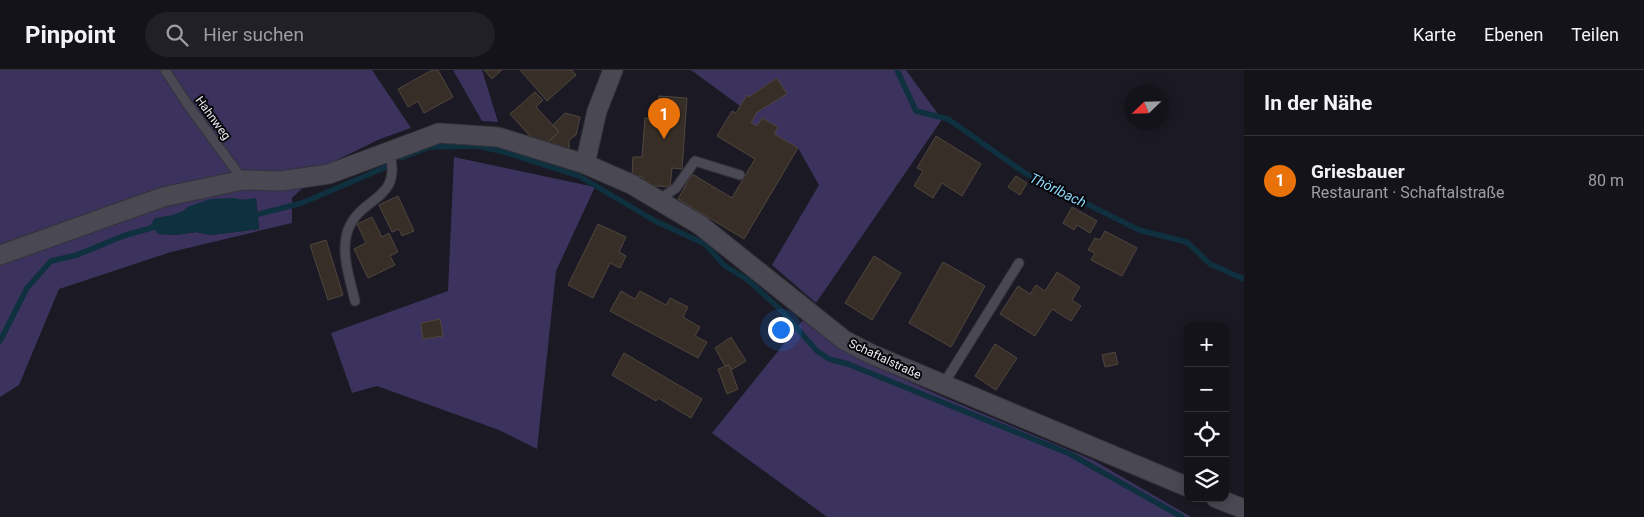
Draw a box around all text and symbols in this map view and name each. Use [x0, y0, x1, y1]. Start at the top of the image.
search box [145, 12, 495, 57]
text: Pinpoint [25, 21, 115, 49]
icon: search [163, 21, 191, 49]
text: Hier suchen [203, 23, 304, 46]
text: Karte [1413, 24, 1456, 45]
text: Ebenen [1484, 24, 1543, 45]
text: Teilen [1571, 24, 1619, 45]
north arrow [1124, 85, 1169, 130]
text: In der Nähe [1264, 91, 1372, 115]
street label: Hahnweg [193, 93, 233, 143]
pin: 1 [648, 98, 680, 139]
text: Griesbauer [1311, 160, 1405, 183]
water label: Thörlbach [1027, 169, 1089, 211]
text: 1 [1275, 171, 1285, 190]
text: 80 m [1588, 171, 1624, 190]
text: Restaurant · Schaftalstraße [1311, 183, 1504, 202]
your location [768, 317, 794, 343]
map controls [1184, 322, 1229, 502]
button: + [1184, 322, 1229, 367]
street label: Schaftalstraße [847, 336, 923, 382]
button: − [1184, 367, 1229, 412]
button: locate [1184, 412, 1229, 457]
button: layers [1184, 457, 1229, 502]

